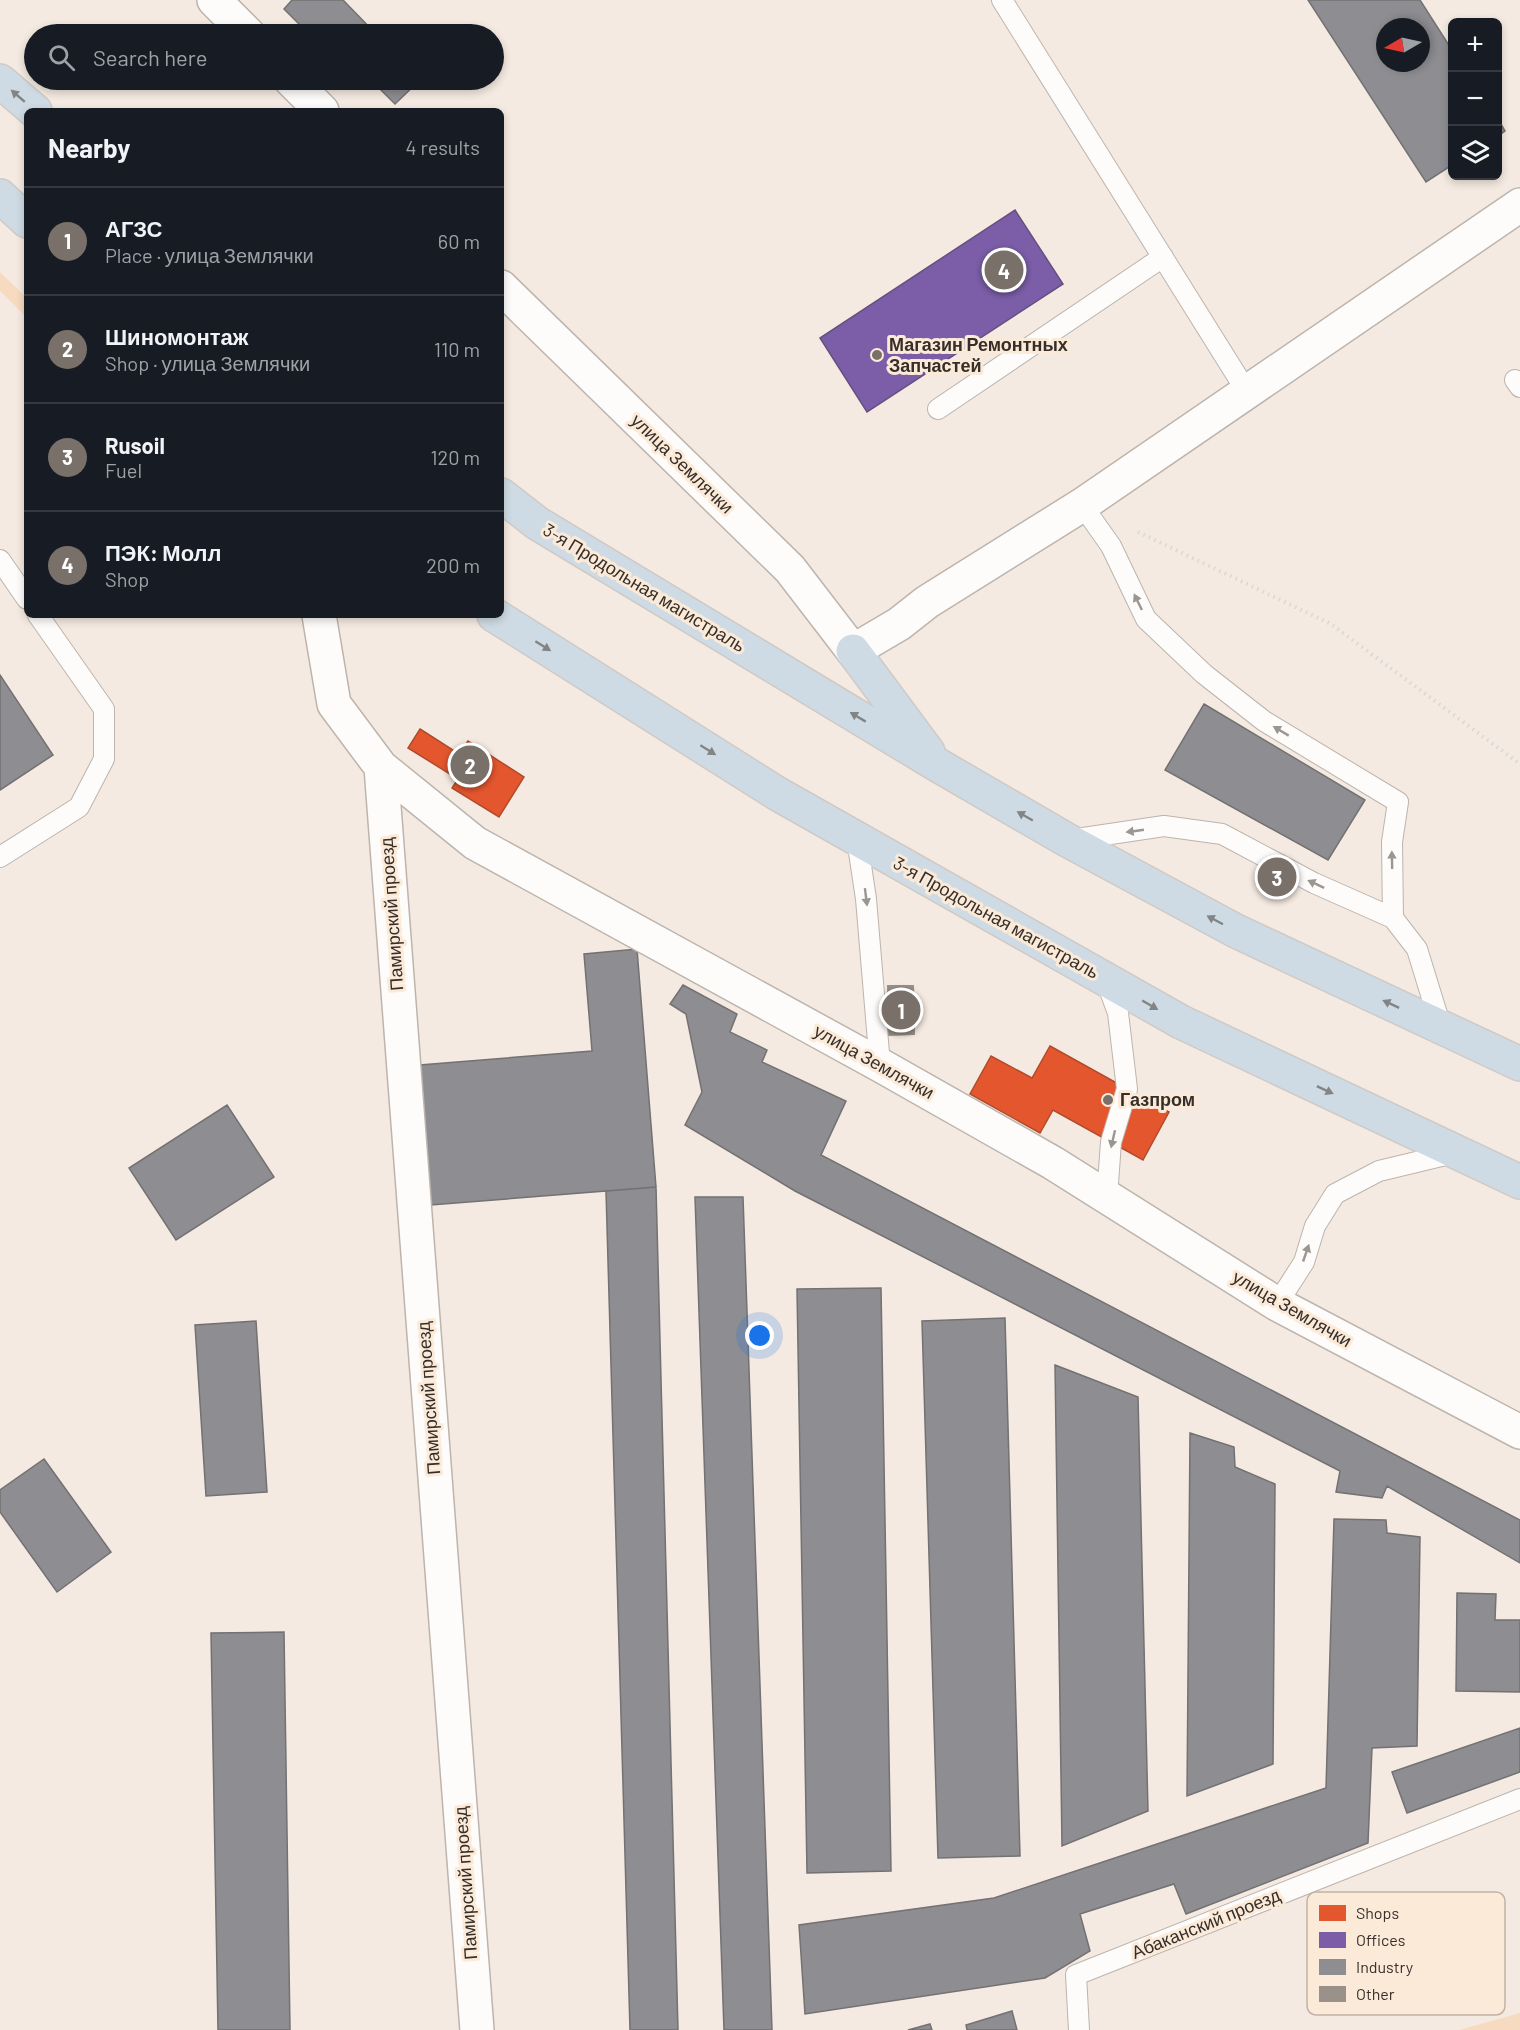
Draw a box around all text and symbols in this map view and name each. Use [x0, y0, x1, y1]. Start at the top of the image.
north arrow [1376, 18, 1430, 72]
map controls [1448, 18, 1502, 180]
button: + [1448, 18, 1502, 72]
search box [24, 24, 504, 90]
icon: search [45, 41, 78, 74]
text: Search here [93, 44, 207, 70]
button: − [1448, 72, 1502, 126]
one-way arrow [11, 90, 26, 103]
button: layers [1448, 126, 1502, 180]
text: Nearby [48, 132, 130, 163]
text: 4 results [405, 135, 480, 159]
text: АГЗС [105, 215, 162, 241]
text: 1 [64, 229, 71, 253]
text: 60 m [438, 229, 480, 253]
text: Place · улица Землячки [105, 243, 314, 267]
pin: 4 [984, 248, 1024, 292]
text: Шиномонтаж [105, 323, 248, 349]
place label: Магазин Ремонтных Запчастей [889, 333, 1068, 376]
text: 2 [62, 337, 73, 361]
text: 110 m [434, 337, 480, 361]
marker: Магазин Ремонтных Запчастей [870, 348, 884, 362]
text: Shop · улица Землячки [105, 351, 310, 375]
street label: улица Землячки [627, 409, 738, 518]
text: Rusoil [105, 432, 165, 458]
text: 3 [62, 445, 73, 469]
text: 120 m [430, 445, 480, 469]
text: Fuel [105, 458, 142, 482]
street label: 3-я Продольная магистраль [540, 518, 749, 656]
text: ПЭК: Молл [105, 539, 221, 565]
text: 4 [61, 553, 74, 577]
text: 200 m [426, 553, 480, 577]
text: Shop [105, 567, 149, 591]
one-way arrow [1133, 593, 1143, 610]
one-way arrow [535, 641, 551, 652]
one-way arrow [850, 711, 866, 722]
one-way arrow [1273, 726, 1289, 737]
pin: 2 [450, 742, 490, 788]
one-way arrow [700, 745, 716, 756]
one-way arrow [1017, 811, 1034, 821]
one-way arrow [1125, 826, 1144, 835]
street label: Памирский проезд [375, 836, 407, 992]
one-way arrow [1388, 850, 1397, 869]
street label: 3-я Продольная магистраль [890, 851, 1103, 983]
pin: 3 [1258, 854, 1296, 900]
one-way arrow [1307, 880, 1324, 889]
one-way arrow [861, 888, 870, 907]
one-way arrow [1206, 915, 1223, 925]
pin: 1 [882, 988, 920, 1032]
one-way arrow [1382, 999, 1399, 1008]
one-way arrow [1142, 1000, 1159, 1010]
street label: улица Землячки [811, 1019, 938, 1103]
one-way arrow [1317, 1085, 1335, 1095]
place label: Газпром [1120, 1088, 1195, 1110]
marker: Газпром [1101, 1093, 1115, 1107]
one-way arrow [1108, 1129, 1117, 1148]
one-way arrow [1302, 1244, 1312, 1262]
street label: улица Землячки [1229, 1265, 1356, 1351]
street label: Памирский проезд [412, 1320, 444, 1476]
your location [745, 1321, 774, 1350]
street label: Памирский проезд [449, 1805, 481, 1961]
street label: Абаканский проезд [1128, 1883, 1284, 1963]
legend [1307, 1892, 1505, 2015]
text: Shops [1356, 1903, 1399, 1922]
text: Offices [1356, 1930, 1405, 1949]
text: Industry [1356, 1957, 1414, 1976]
text: Other [1356, 1984, 1395, 2003]

